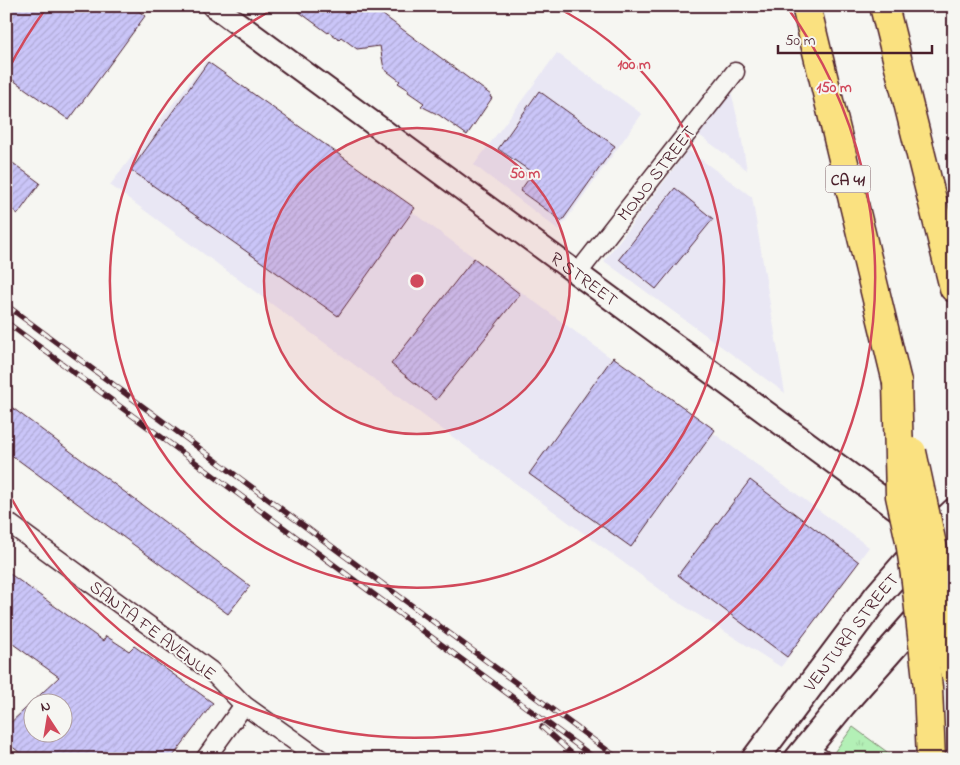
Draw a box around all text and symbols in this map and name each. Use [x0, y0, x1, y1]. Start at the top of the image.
scale bar [778, 22, 931, 54]
text: 50 m [785, 30, 816, 52]
text: 100 m [617, 54, 651, 76]
text: 150 m [816, 77, 852, 99]
street label: MONO STREET [612, 121, 703, 228]
text: 50 m [510, 163, 541, 185]
road number: CA 41 [826, 165, 870, 192]
street label: R STREET [544, 247, 623, 314]
centre of rings [408, 272, 426, 290]
street label: VENTURA STREET [798, 569, 906, 699]
street label: SANTA FE AVENUE [83, 575, 221, 688]
north arrow [22, 692, 72, 742]
text: N [39, 695, 52, 718]

